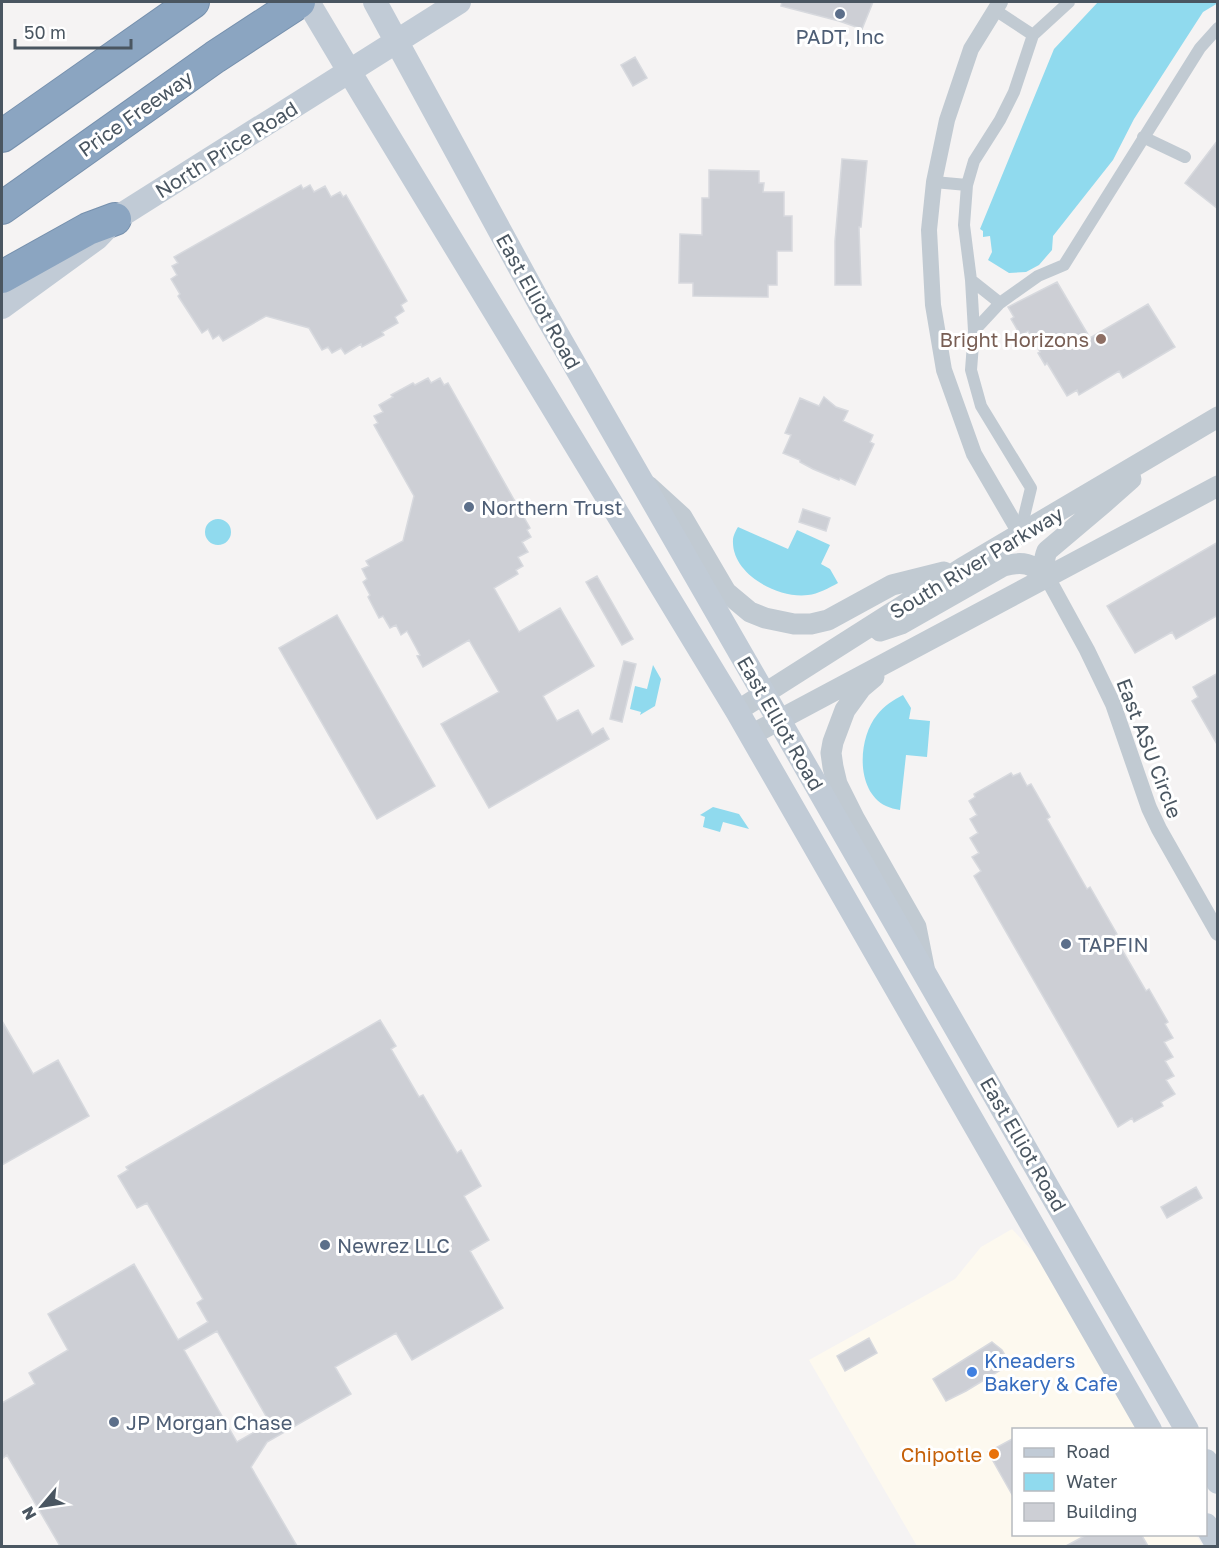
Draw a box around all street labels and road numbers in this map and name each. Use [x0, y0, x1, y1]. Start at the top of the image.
street label: Price Freeway [73, 65, 197, 161]
street label: North Price Road [150, 96, 302, 202]
street label: East Elliot Road [492, 229, 586, 373]
street label: South River Parkway [885, 501, 1067, 623]
street label: East Elliot Road [733, 652, 829, 794]
street label: East ASU Circle [1112, 675, 1188, 821]
street label: East Elliot Road [976, 1073, 1072, 1215]

